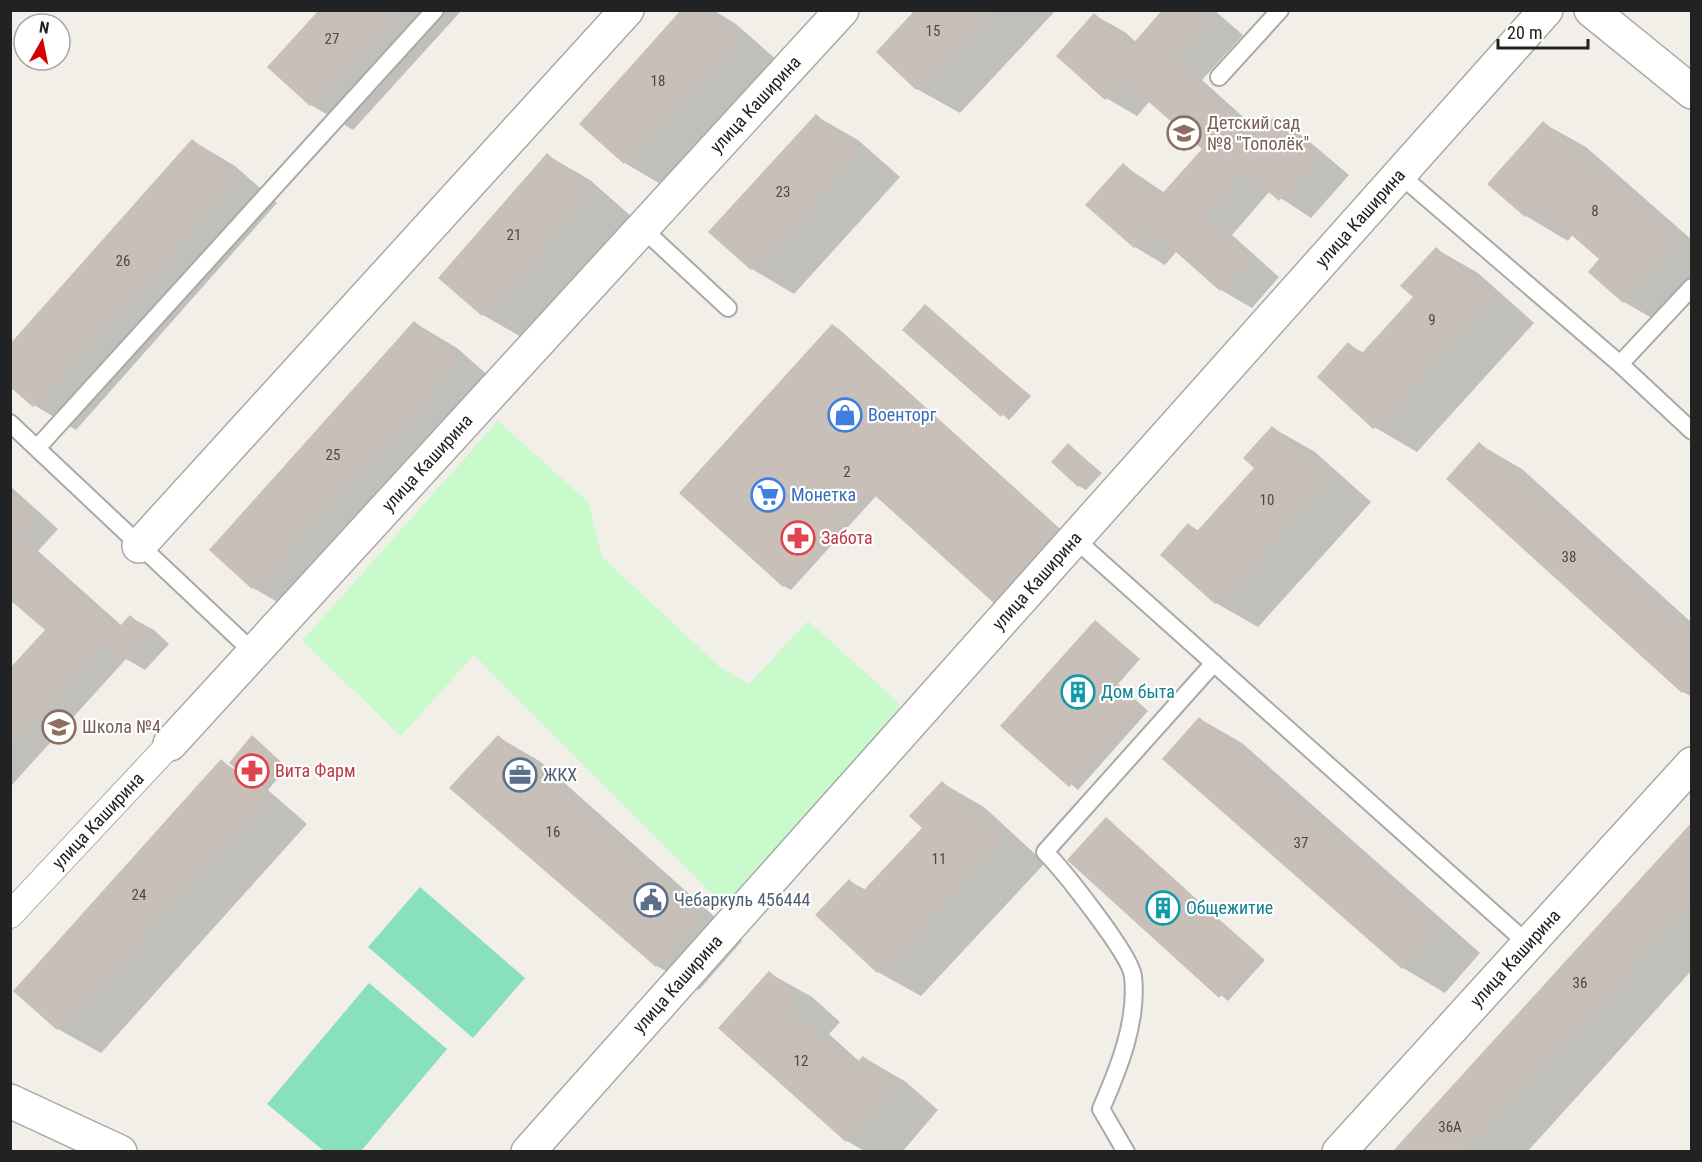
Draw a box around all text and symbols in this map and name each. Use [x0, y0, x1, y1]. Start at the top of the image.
north arrow [12, 12, 72, 72]
scale bar [1498, 12, 1588, 50]
text: N [38, 18, 51, 38]
house number: 15 [926, 22, 940, 40]
text: 20 m [1507, 22, 1542, 43]
house number: 27 [325, 30, 339, 48]
street label: улица Каширина [705, 51, 805, 157]
house number: 18 [651, 72, 665, 90]
place label: Детский сад №8 "Тополёк" [1207, 112, 1309, 154]
school or university icon: Детский сад №8 "Тополёк" [1166, 115, 1202, 151]
street label: улица Каширина [1311, 165, 1409, 271]
house number: 23 [776, 183, 790, 201]
house number: 8 [1591, 202, 1599, 220]
house number: 21 [507, 226, 521, 244]
house number: 26 [116, 252, 130, 270]
house number: 9 [1428, 311, 1436, 329]
shop icon: Военторг [827, 397, 863, 433]
place label: Военторг [868, 404, 937, 425]
street label: улица Каширина [377, 410, 477, 516]
house number: 25 [326, 446, 340, 464]
house number: 2 [843, 463, 851, 481]
supermarket icon: Монетка [750, 477, 786, 513]
place label: Монетка [791, 484, 856, 505]
house number: 10 [1260, 491, 1274, 509]
pharmacy icon: Забота [780, 520, 816, 556]
place label: Забота [821, 527, 873, 548]
street label: улица Каширина [988, 527, 1086, 634]
house number: 38 [1562, 548, 1576, 566]
building icon: Дом быта [1060, 674, 1096, 710]
place label: Дом быта [1101, 681, 1175, 702]
school or university icon: Школа №4 [41, 709, 77, 745]
place label: Школа №4 [82, 716, 161, 737]
pharmacy icon: Вита Фарм [234, 753, 270, 789]
office icon: ЖКХ [502, 757, 538, 793]
place label: Вита Фарм [275, 760, 356, 781]
place label: ЖКХ [543, 764, 577, 785]
street label: улица Каширина [48, 768, 148, 873]
house number: 16 [546, 823, 560, 841]
house number: 37 [1294, 834, 1308, 852]
house number: 11 [932, 850, 946, 868]
public building icon: Чебаpкуль 456444 [633, 882, 669, 918]
house number: 24 [132, 886, 146, 904]
place label: Чебаpкуль 456444 [674, 889, 811, 910]
building icon: Общежитие [1145, 890, 1181, 926]
place label: Общежитие [1186, 897, 1273, 918]
street label: улица Каширина [1465, 905, 1564, 1011]
street label: улица Каширина [628, 930, 726, 1037]
house number: 36 [1573, 974, 1587, 992]
house number: 12 [794, 1052, 808, 1070]
house number: 36А [1438, 1118, 1462, 1136]

